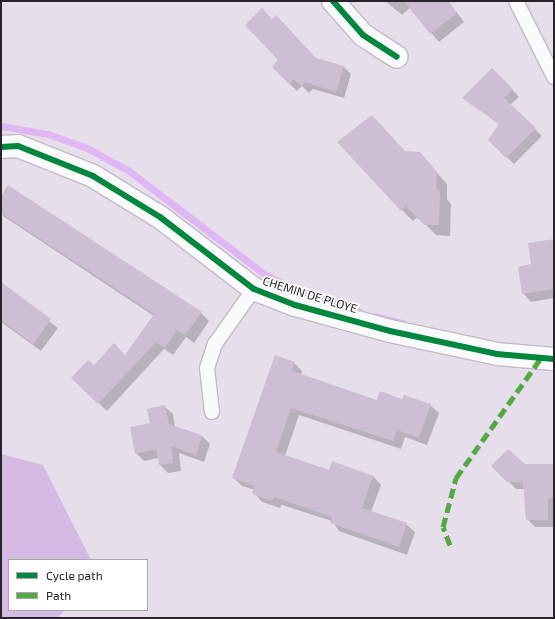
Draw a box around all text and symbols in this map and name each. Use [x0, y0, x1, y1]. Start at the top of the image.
street label: CHEMIN DE PLOYE [261, 274, 359, 316]
legend [8, 559, 148, 611]
text: Cycle path [46, 568, 103, 582]
text: Path [46, 588, 71, 602]

